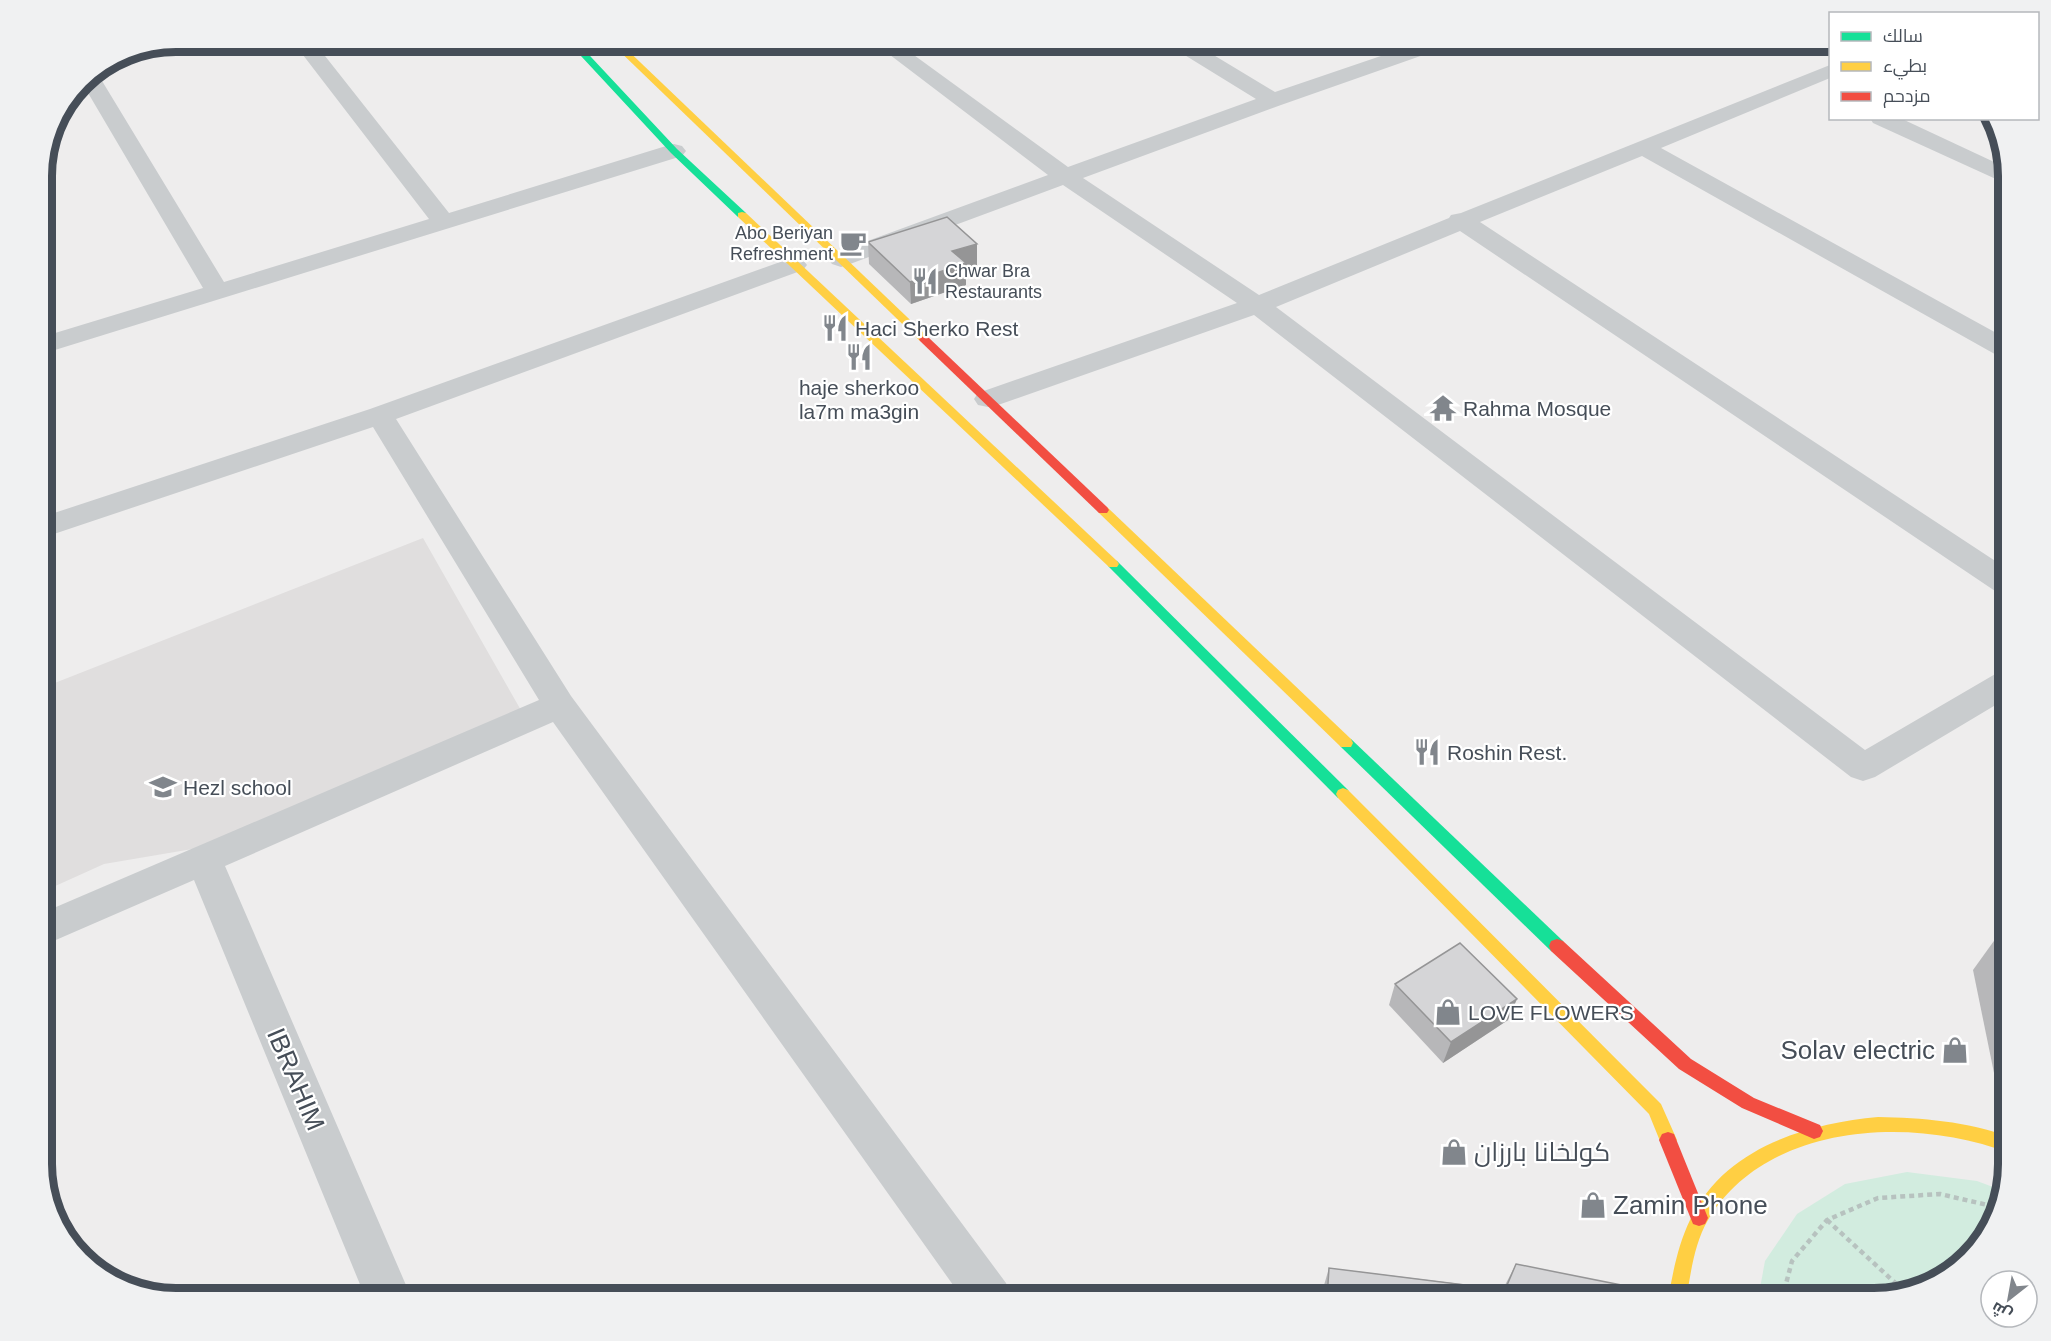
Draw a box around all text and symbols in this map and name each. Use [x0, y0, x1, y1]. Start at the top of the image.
legend [1829, 12, 2039, 120]
text: سالك [1883, 26, 1923, 46]
text: بطيء [1883, 56, 1927, 80]
text: مزدحم [1883, 86, 1931, 108]
place label: Abo Beriyan Refreshment [730, 223, 833, 264]
cafe icon: Abo Beriyan Refreshment [838, 228, 868, 258]
place label: Chwar Bra Restaurants [945, 261, 1042, 302]
restaurant icon: Chwar Bra Restaurants [910, 266, 940, 296]
restaurant icon: Haci Sherko Rest [820, 313, 850, 343]
place label: Haci Sherko Rest [855, 317, 1019, 340]
restaurant icon: haje sherkoo la7m ma3gin [844, 342, 874, 372]
place label: haje sherkoo la7m ma3gin [799, 376, 919, 423]
temple icon: Rahma Mosque [1428, 393, 1458, 423]
place label: Rahma Mosque [1463, 397, 1611, 420]
restaurant icon: Roshin Rest. [1412, 737, 1442, 767]
place label: Roshin Rest. [1447, 741, 1567, 764]
school or university icon: Hezl school [148, 772, 178, 802]
place label: Hezl school [183, 776, 292, 799]
shop icon: LOVE FLOWERS [1433, 997, 1463, 1027]
place label: LOVE FLOWERS [1468, 1001, 1634, 1024]
street label: IBRAHIM [261, 1023, 331, 1135]
place label: Solav electric [1780, 1035, 1935, 1065]
shop icon: Solav electric [1940, 1035, 1970, 1065]
shop icon: كولخانا بارزان [1439, 1137, 1469, 1167]
place label: كولخانا بارزان [1474, 1137, 1610, 1167]
shop icon: Zamin Phone [1578, 1190, 1608, 1220]
place label: Zamin Phone [1613, 1190, 1768, 1220]
north arrow [1979, 1269, 2039, 1329]
text: ش [1988, 1298, 2015, 1324]

